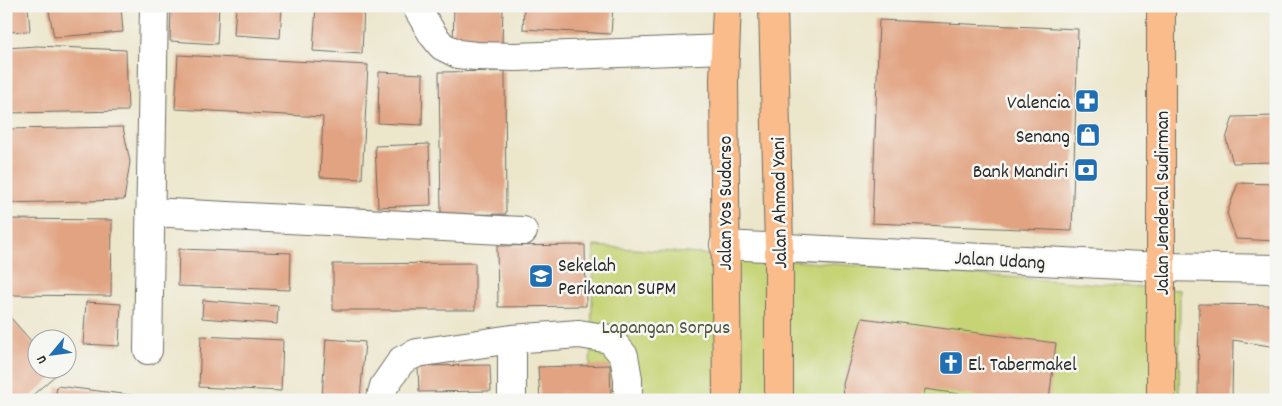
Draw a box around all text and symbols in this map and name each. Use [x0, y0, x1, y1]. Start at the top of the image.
pharmacy icon: Valencia [1074, 88, 1100, 114]
place label: Valencia [1007, 90, 1071, 118]
street label: Jalan Jenderal Sudirman [1150, 111, 1178, 295]
shop icon: Senang [1075, 122, 1101, 148]
place label: Senang [1016, 124, 1070, 152]
street label: Jalan Yos Sudarso [713, 136, 741, 270]
street label: Jalan Ahmad Yani [766, 137, 796, 269]
bank icon: Bank Mandiri [1073, 157, 1099, 183]
place label: Bank Mandiri [973, 159, 1068, 187]
street label: Jalan Udang [954, 246, 1046, 278]
place label: Sekelah Perikanan SUPM [558, 253, 676, 304]
school or university icon: Sekelah Perikanan SUPM [528, 263, 554, 289]
park label: Lapangan Sorpus [602, 315, 730, 343]
north arrow [28, 328, 78, 378]
church icon: El. Tabermakel [938, 350, 964, 376]
text: U [32, 351, 53, 367]
place label: El. Tabermakel [968, 352, 1077, 380]

